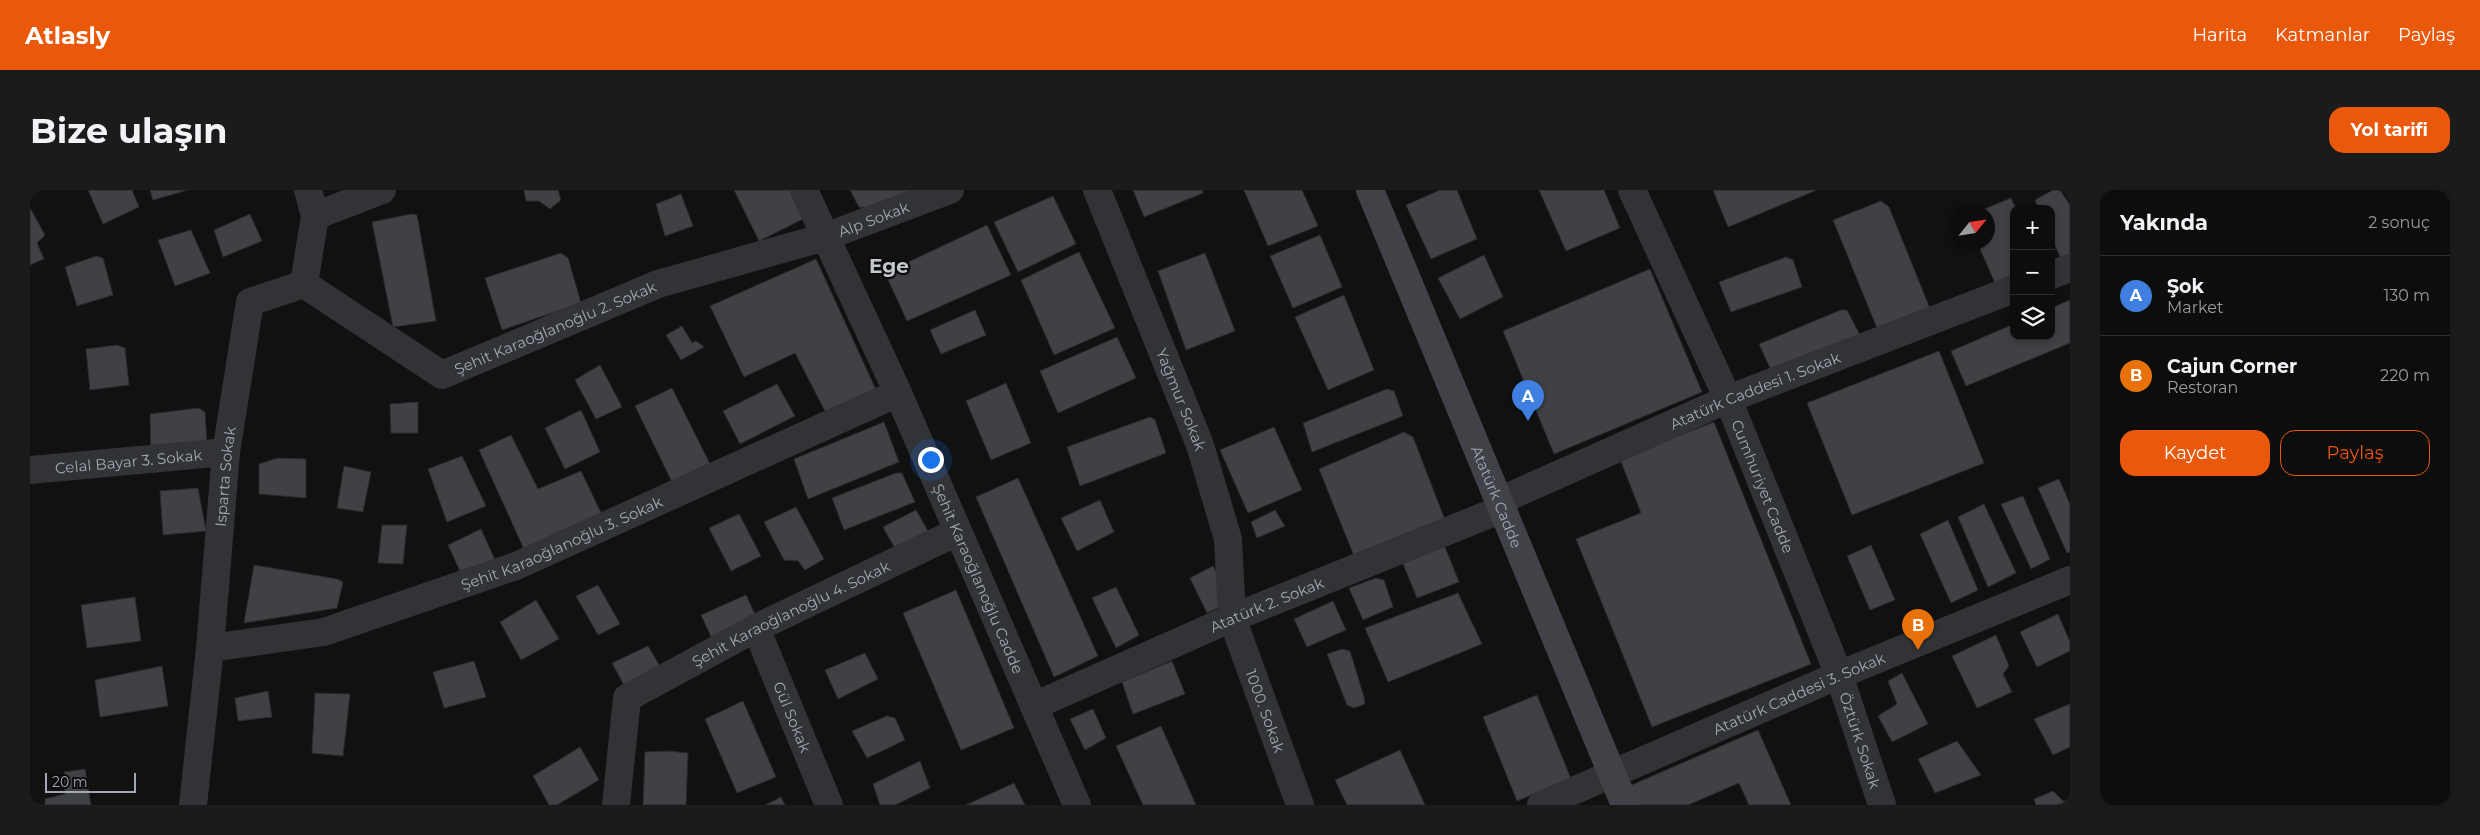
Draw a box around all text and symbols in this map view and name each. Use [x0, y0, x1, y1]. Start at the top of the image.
text: Atlasly [25, 21, 110, 50]
text: Harita [2192, 24, 2247, 46]
text: Katmanlar [2275, 24, 2370, 46]
text: Paylaş [2398, 24, 2455, 46]
button: Yol tarifi [2329, 107, 2450, 153]
text: Bize ulaşın [30, 109, 228, 152]
street label: Alp Sokak [835, 197, 912, 241]
north arrow [1950, 205, 1995, 250]
map controls [2010, 205, 2055, 340]
button: + [2010, 205, 2055, 250]
text: Yakında [2120, 210, 2208, 235]
text: 2 sonuç [2368, 213, 2430, 232]
button: − [2010, 250, 2055, 295]
district label: Ege [869, 254, 909, 278]
text: Şok [2167, 275, 2204, 298]
street label: Şehit Karaoğlanoğlu 2. Sokak [451, 276, 659, 378]
text: A [2130, 286, 2142, 305]
text: 130 m [2383, 286, 2430, 305]
button: layers [2010, 295, 2055, 340]
text: Market [2167, 298, 2223, 317]
street label: Yağmur Sokak [1152, 345, 1211, 453]
street label: Atatürk Caddesi 1. Sokak [1667, 347, 1843, 433]
text: Cajun Corner [2167, 355, 2297, 378]
text: B [2130, 366, 2142, 385]
text: 220 m [2380, 366, 2430, 385]
text: Restoran [2167, 378, 2238, 397]
pin: A [1512, 380, 1544, 421]
street label: Cumhuriyet Cadde [1728, 417, 1798, 556]
street label: Isparta Sokak [210, 425, 239, 528]
button: Kaydet [2120, 430, 2270, 476]
button: Paylaş [2280, 430, 2430, 476]
street label: Atatürk Cadde [1467, 443, 1527, 551]
street label: Celal Bayar 3. Sokak [54, 445, 203, 477]
your location [918, 447, 944, 473]
street label: Şehit Karaoğlanoğlu Cadde [929, 481, 1028, 676]
street label: Şehit Karaoğlanoğlu 3. Sokak [458, 492, 665, 594]
street label: Şehit Karaoğlanoğlu 4. Sokak [688, 556, 893, 671]
street label: Atatürk 2. Sokak [1207, 572, 1327, 636]
pin: B [1902, 609, 1934, 650]
street label: Atatürk Caddesi 3. Sokak [1710, 648, 1888, 738]
street label: 1000. Sokak [1242, 666, 1290, 755]
street label: Gül Sokak [770, 678, 816, 755]
street label: Öztürk Sokak [1836, 689, 1885, 791]
scale bar [45, 770, 136, 793]
text: 20 m [52, 773, 88, 791]

